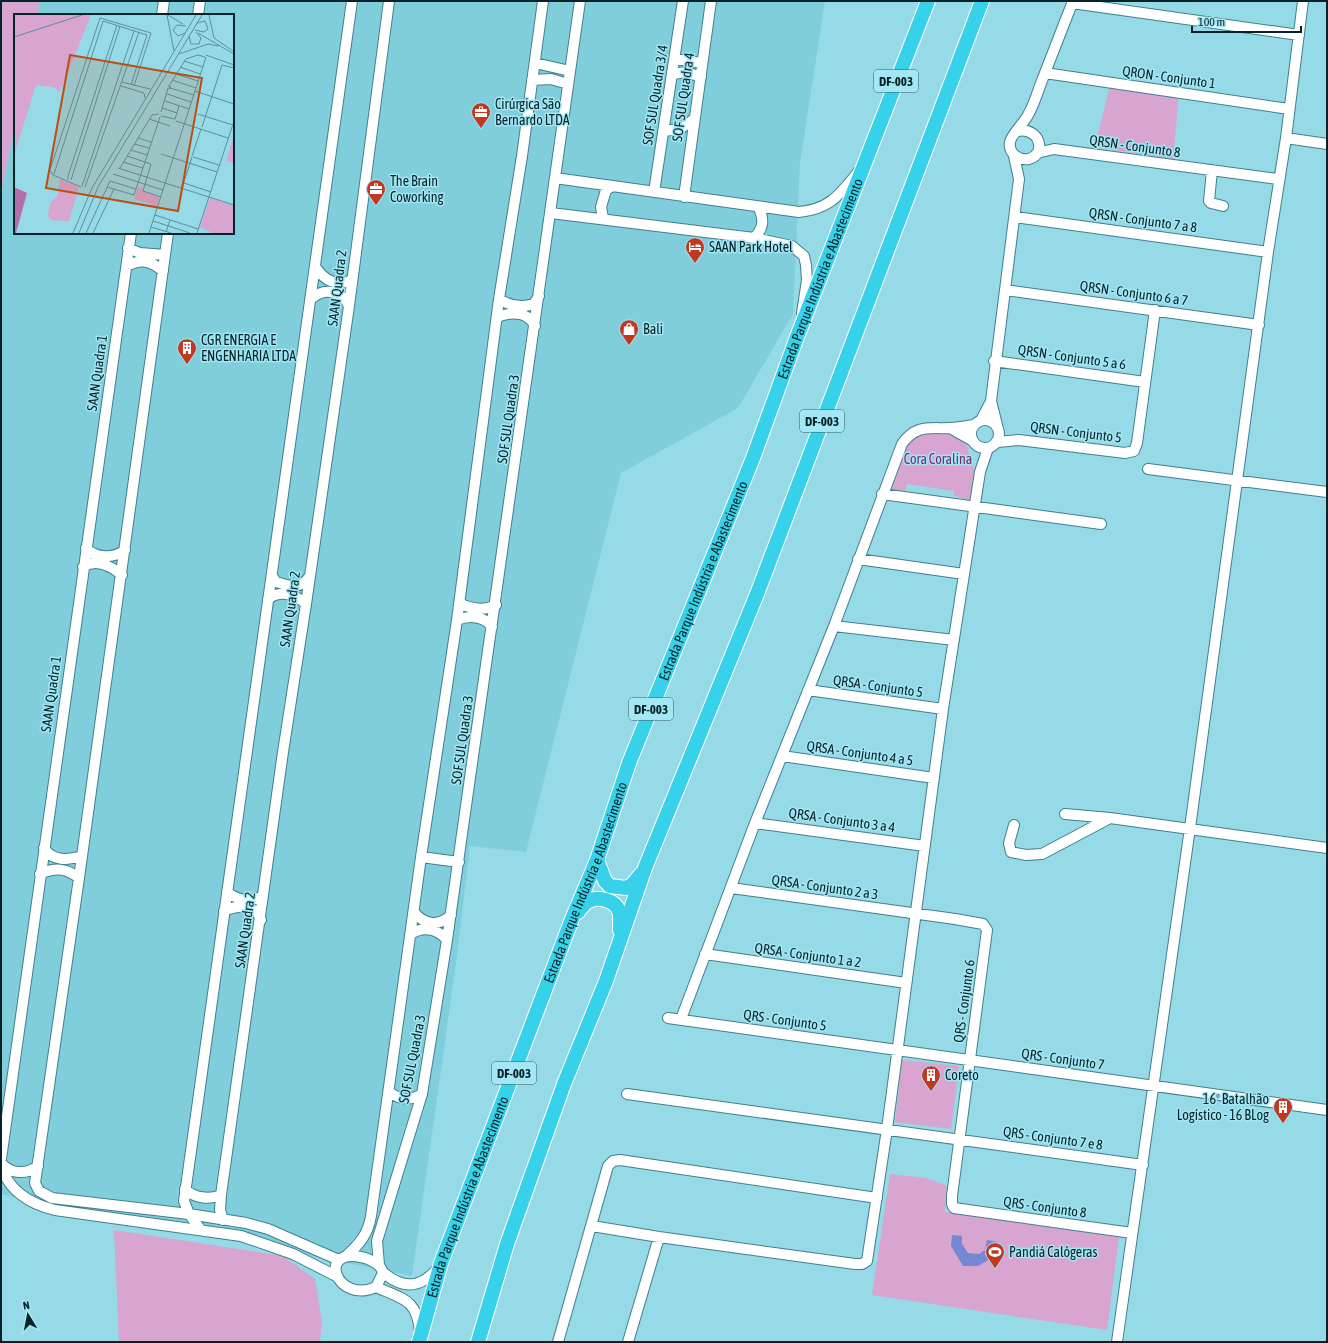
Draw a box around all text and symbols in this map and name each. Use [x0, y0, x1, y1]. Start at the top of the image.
scale bar [1192, 8, 1301, 34]
inset map [14, 14, 234, 234]
text: 100 m [1198, 15, 1225, 29]
street label: SOF SUL Quadra 3/4 [639, 43, 671, 146]
street label: SOF SUL Quadra 4 [669, 51, 697, 143]
street label: QRON - Conjunto 1 [1121, 63, 1217, 91]
road number: DF-003 [874, 70, 918, 92]
place label: Cirúrgica São Bernardo LTDA [495, 96, 570, 128]
office icon: Cirúrgica São Bernardo LTDA [470, 101, 492, 129]
street label: QRSN - Conjunto 8 [1088, 132, 1182, 160]
place label: The Brain Coworking [390, 173, 443, 205]
street label: Estrada Parque Indústria e Abastecimento [774, 176, 866, 381]
office icon: The Brain Coworking [365, 178, 387, 206]
street label: QRSN - Conjunto 7 a 8 [1088, 204, 1198, 236]
hotel icon: SAAN Park Hotel [684, 236, 706, 264]
place label: SAAN Park Hotel [709, 239, 793, 255]
street label: SAAN Quadra 2 [324, 249, 350, 327]
street label: QRSN - Conjunto 6 a 7 [1079, 277, 1189, 309]
shop icon: Bali [618, 318, 640, 346]
place label: Bali [643, 321, 663, 337]
place label: CGR ENERGIA E ENGENHARIA LTDA [201, 332, 296, 364]
street label: SAAN Quadra 1 [84, 334, 110, 412]
building icon: CGR ENERGIA E ENGENHARIA LTDA [176, 337, 198, 365]
street label: QRSN - Conjunto 5 a 6 [1017, 341, 1127, 373]
street label: SOF SUL Quadra 3 [494, 373, 522, 465]
road number: DF-003 [800, 410, 844, 432]
street label: QRSN - Conjunto 5 [1029, 418, 1123, 446]
park label: Cora Coralina [904, 451, 972, 467]
street label: Estrada Parque Indústria e Abastecimento [655, 479, 751, 683]
street label: SAAN Quadra 2 [277, 570, 303, 648]
street label: SAAN Quadra 1 [38, 655, 64, 733]
street label: QRSA - Conjunto 5 [832, 672, 924, 700]
street label: SOF SUL Quadra 3 [448, 694, 476, 786]
road number: DF-003 [629, 698, 673, 720]
street label: QRSA - Conjunto 4 a 5 [806, 738, 914, 768]
street label: Estrada Parque Indústria e Abastecimento [540, 780, 630, 985]
street label: QRSA - Conjunto 3 a 4 [788, 805, 897, 835]
street label: QRSA - Conjunto 2 a 3 [771, 872, 879, 902]
street label: SAAN Quadra 2 [232, 891, 258, 969]
street label: QRSA - Conjunto 1 a 2 [754, 940, 862, 970]
street label: QRS - Conjunto 6 [950, 958, 978, 1044]
street label: QRS - Conjunto 5 [742, 1006, 828, 1034]
street label: SOF SUL Quadra 3 [396, 1013, 428, 1105]
street label: QRS - Conjunto 7 [1020, 1045, 1106, 1073]
road number: DF-003 [492, 1062, 536, 1084]
building icon: Coreto [920, 1064, 942, 1092]
place label: Coreto [945, 1067, 979, 1083]
place label: 16º Batalhão Logístico - 16 BLog [1177, 1091, 1269, 1123]
street label: Estrada Parque Indústria e Abastecimento [424, 1094, 512, 1300]
building icon: 16º Batalhão Logístico - 16 BLog [1272, 1096, 1294, 1124]
street label: QRS - Conjunto 7 e 8 [1002, 1123, 1104, 1153]
street label: QRS - Conjunto 8 [1002, 1193, 1088, 1221]
sports icon: Pandiá Calógeras [984, 1241, 1006, 1269]
place label: Pandiá Calógeras [1009, 1244, 1098, 1260]
north arrow [8, 1295, 48, 1335]
text: N [22, 1299, 31, 1312]

